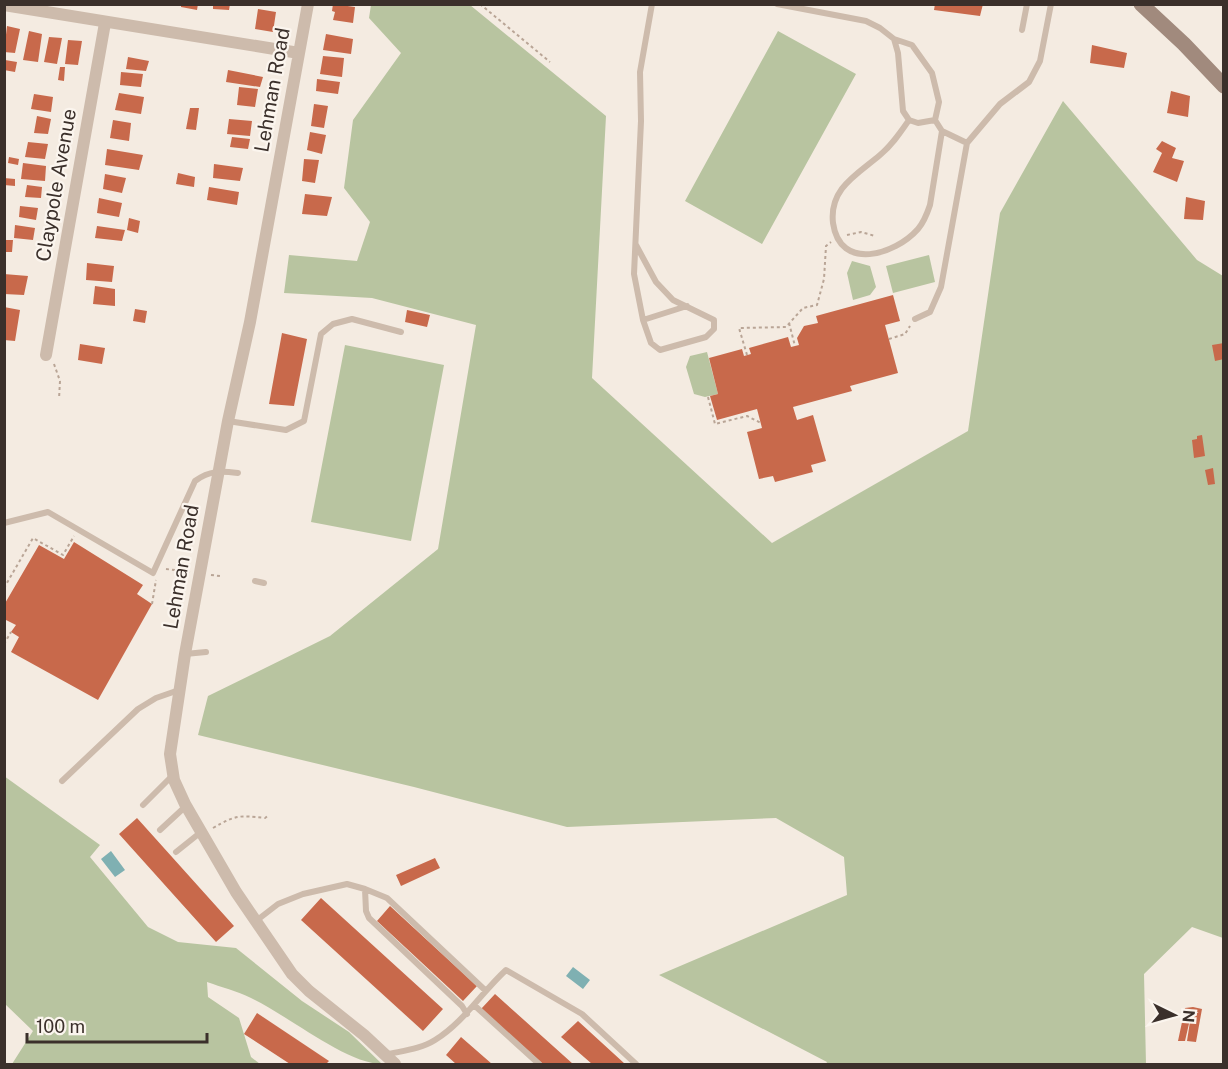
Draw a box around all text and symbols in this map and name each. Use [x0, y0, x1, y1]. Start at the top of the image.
street label: Lehman Road [249, 26, 295, 154]
street label: Claypole Avenue [31, 107, 81, 263]
street label: Lehman Road [158, 503, 204, 631]
north arrow [1144, 985, 1204, 1045]
scale bar [27, 1006, 207, 1044]
text: N [1178, 1009, 1198, 1023]
text: 100 m [36, 1016, 85, 1037]

